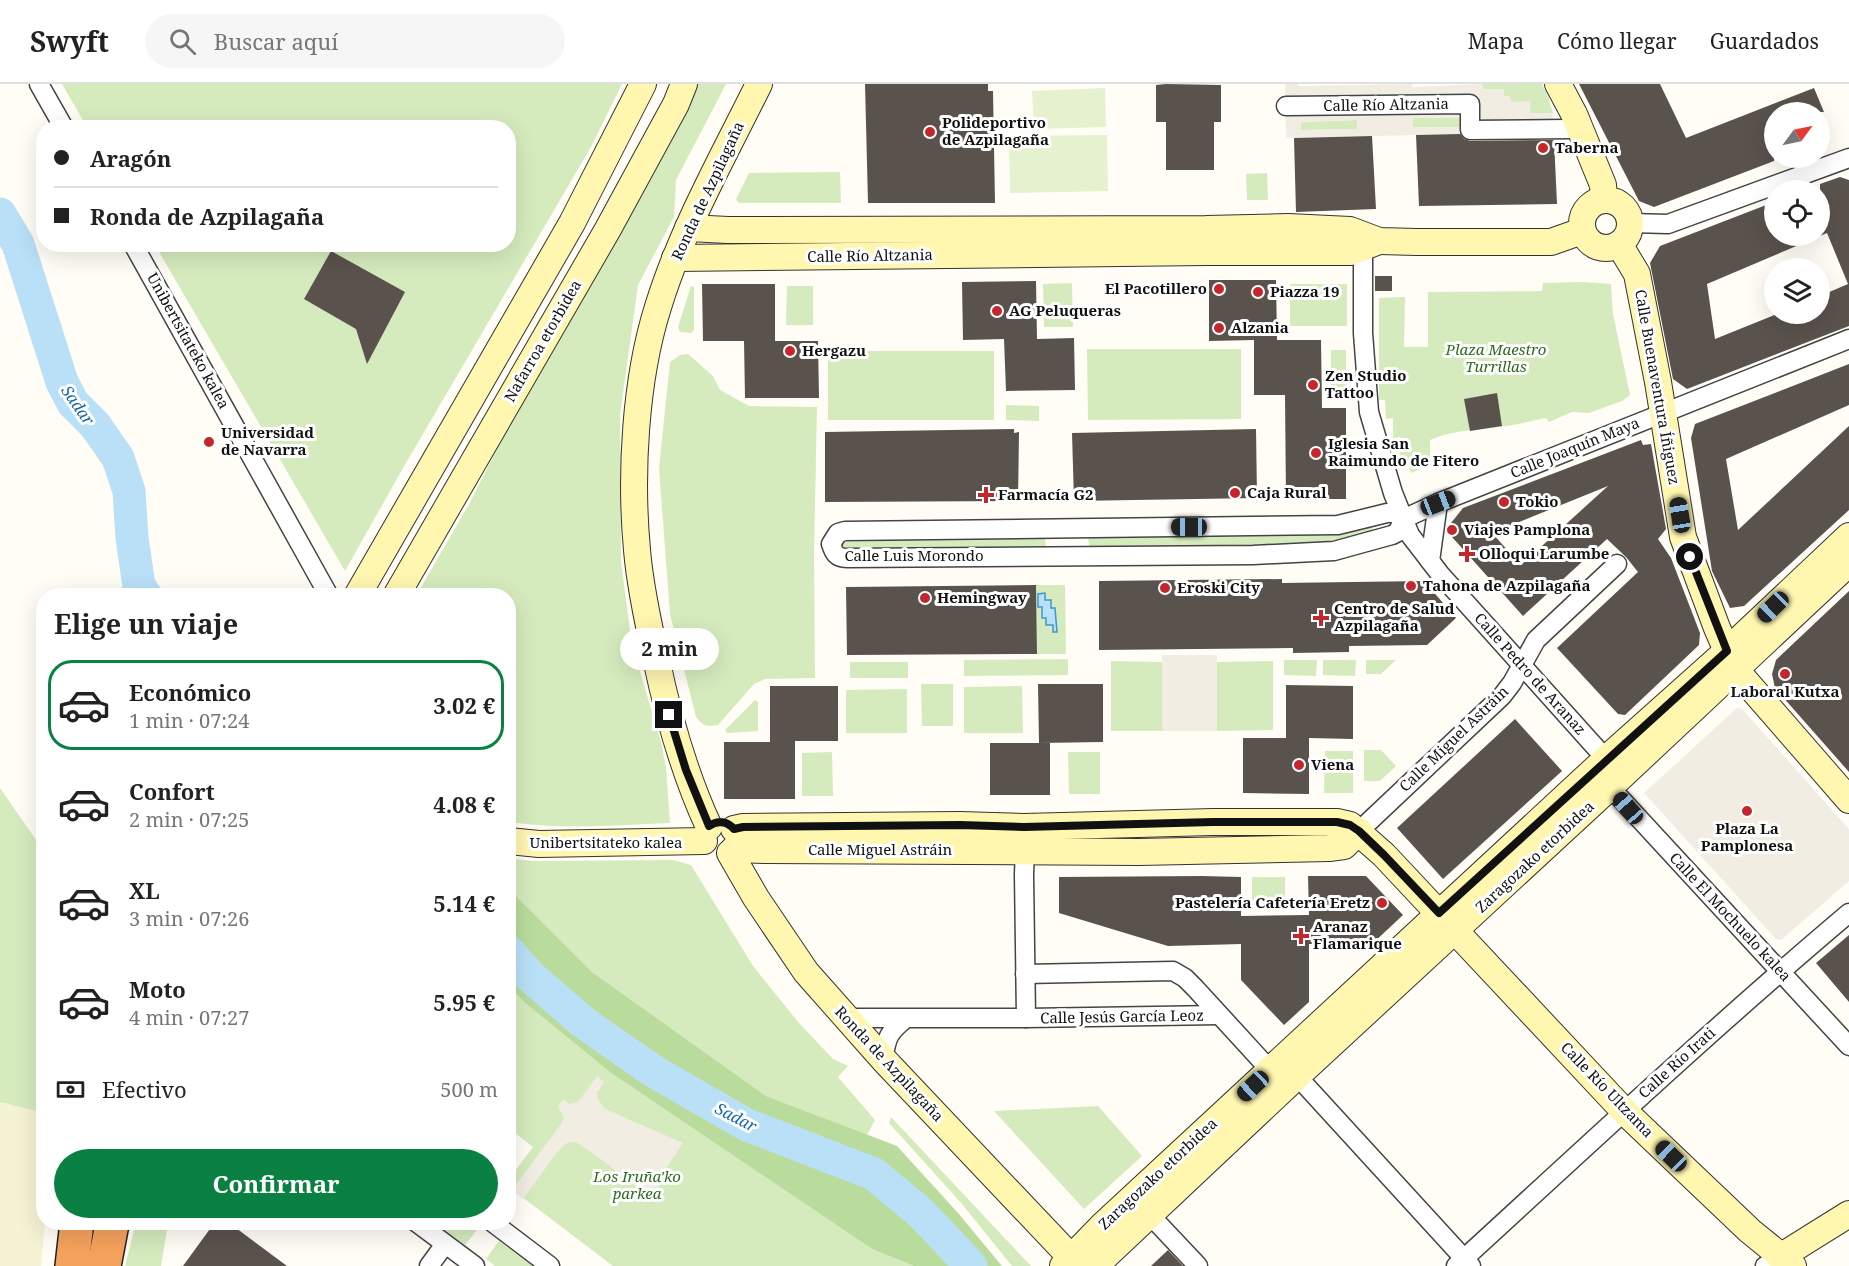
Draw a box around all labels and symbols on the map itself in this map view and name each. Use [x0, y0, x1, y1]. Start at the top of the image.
street label: Calle Río Altzania [1323, 93, 1449, 115]
north arrow [1764, 102, 1830, 168]
place label: Polideportivo de Azpilagaña [942, 112, 1049, 149]
street label: Ronda de Azpilagaña [666, 118, 748, 263]
marker: Polideportivo de Azpilagaña [923, 125, 937, 139]
place label: Taberna [1555, 137, 1619, 157]
marker: Taberna [1536, 141, 1550, 155]
street label: Calle Río Altzania [807, 244, 933, 266]
street label: Unibertsitateko kalea [143, 269, 235, 412]
street label: Nafarroa etorbidea [499, 276, 585, 405]
place label: El Pacotillero [1105, 278, 1207, 298]
place label: Piazza 19 [1270, 281, 1340, 301]
marker: El Pacotillero [1212, 282, 1226, 296]
marker: Piazza 19 [1251, 285, 1265, 299]
street label: Calle Buenaventura Íñiguez [1631, 288, 1685, 486]
place label: AG Peluqueras [1009, 300, 1121, 320]
marker: AG Peluqueras [990, 304, 1004, 318]
place label: Alzania [1231, 317, 1289, 337]
marker: Alzania [1212, 321, 1226, 335]
park label: Plaza Maestro Turrillas [1445, 339, 1546, 376]
place label: Hergazu [802, 340, 866, 360]
marker: Hergazu [783, 344, 797, 358]
place label: Zen Studio Tattoo [1325, 365, 1406, 402]
marker: Zen Studio Tattoo [1306, 378, 1320, 392]
water label: Sadar [56, 381, 100, 430]
street label: Calle Joaquín Maya [1507, 412, 1642, 482]
place label: Universidad de Navarra [221, 422, 314, 459]
place label: Iglesia San Raimundo de Fitero [1328, 433, 1479, 470]
marker: Universidad de Navarra [202, 435, 216, 449]
marker: Iglesia San Raimundo de Fitero [1309, 446, 1323, 460]
place label: Caja Rural [1247, 482, 1327, 502]
place label: Farmacía G2 [998, 484, 1093, 504]
marker: Caja Rural [1228, 486, 1242, 500]
marker: Farmacía G2 [979, 488, 993, 502]
car [1418, 488, 1458, 518]
place label: Tokio [1516, 491, 1558, 511]
marker: Tokio [1497, 495, 1511, 509]
car [1668, 496, 1692, 534]
car [1171, 518, 1207, 536]
place label: Viajes Pamplona [1464, 519, 1590, 539]
marker: Viajes Pamplona [1445, 523, 1459, 537]
place label: Olloqui Larumbe [1479, 543, 1609, 563]
route start [1676, 543, 1703, 570]
street label: Calle Luis Morondo [844, 545, 984, 565]
marker: Olloqui Larumbe [1460, 547, 1474, 561]
place label: Tahona de Azpilagaña [1423, 575, 1591, 595]
place label: Eroski City [1177, 577, 1260, 597]
marker: Tahona de Azpilagaña [1404, 579, 1418, 593]
marker: Eroski City [1158, 581, 1172, 595]
place label: Hemingway [937, 587, 1027, 607]
car [1754, 588, 1792, 626]
marker: Hemingway [918, 591, 932, 605]
place label: Centro de Salud Azpilagaña [1334, 598, 1455, 635]
street label: Calle Pedro de Aranaz [1471, 608, 1591, 739]
marker: Centro de Salud Azpilagaña [1312, 609, 1330, 627]
callout: 2 min [620, 628, 718, 670]
marker: Laboral Kutxa [1778, 667, 1792, 681]
street label: Calle Miguel Astráin [1394, 681, 1512, 796]
place label: Laboral Kutxa [1731, 681, 1839, 701]
route end [655, 701, 682, 728]
place label: Viena [1311, 754, 1354, 774]
marker: Viena [1292, 758, 1306, 772]
car [1609, 789, 1647, 827]
street label: Zaragozako etorbidea [1471, 796, 1598, 916]
marker: Plaza La Pamplonesa [1740, 804, 1754, 818]
place label: Plaza La Pamplonesa [1701, 818, 1793, 855]
street label: Unibertsitateko kalea [530, 832, 682, 852]
street label: Calle Miguel Astráin [808, 839, 952, 859]
street label: Calle El Mochuelo kalea [1666, 848, 1796, 985]
place label: Pastelería Cafetería Eretz [1175, 892, 1370, 912]
marker: Pastelería Cafetería Eretz [1375, 896, 1389, 910]
place label: Aranaz Flamarique [1313, 916, 1402, 953]
marker: Aranaz Flamarique [1294, 929, 1308, 943]
street label: Ronda de Azpilagaña [831, 1001, 948, 1125]
street label: Calle Jesús García Leoz [1040, 1005, 1204, 1027]
street label: Calle Río Irati [1634, 1022, 1719, 1102]
street label: Calle Río Ultzama [1557, 1037, 1659, 1141]
car [1234, 1067, 1272, 1105]
water label: Sadar [711, 1097, 761, 1137]
street label: Zaragozako etorbidea [1094, 1113, 1221, 1233]
car [1652, 1137, 1690, 1175]
park label: Los Iruña'ko parkea [592, 1166, 681, 1203]

